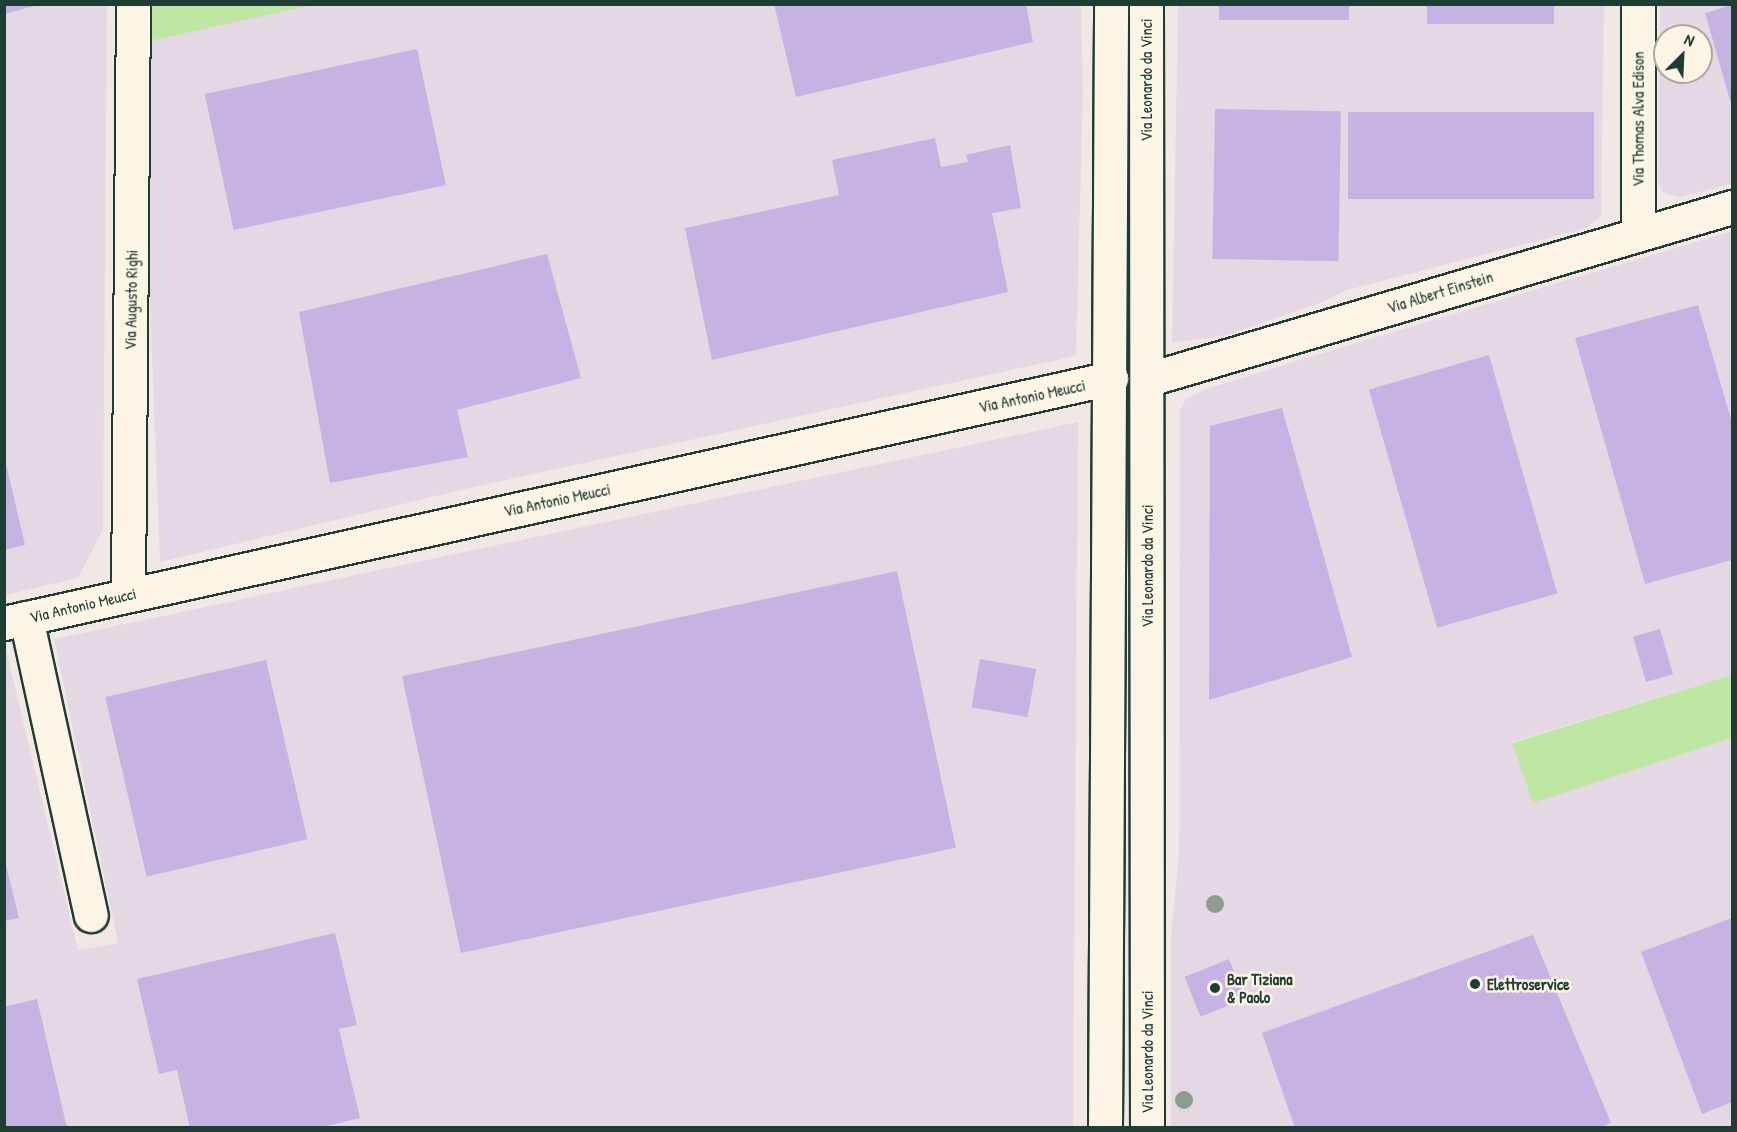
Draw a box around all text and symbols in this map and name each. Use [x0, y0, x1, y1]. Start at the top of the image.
street label: Via Leonardo da Vinci [1136, 18, 1156, 142]
north arrow [1653, 24, 1713, 84]
text: N [1681, 28, 1698, 51]
street label: Via Thomas Alva Edison [1628, 51, 1648, 187]
street label: Via Augusto Righi [121, 250, 141, 350]
street label: Via Albert Einstein [1385, 267, 1495, 317]
street label: Via Antonio Meucci [977, 375, 1087, 417]
street label: Via Antonio Meucci [502, 479, 612, 521]
street label: Via Leonardo da Vinci [1137, 504, 1157, 628]
street label: Via Antonio Meucci [28, 583, 138, 627]
place label: Bar Tiziana & Paolo [1227, 969, 1293, 1007]
place label: Elettroservice [1487, 974, 1570, 994]
marker: Elettroservice [1468, 977, 1482, 991]
marker: Bar Tiziana & Paolo [1208, 981, 1222, 995]
street label: Via Leonardo da Vinci [1137, 990, 1157, 1114]

